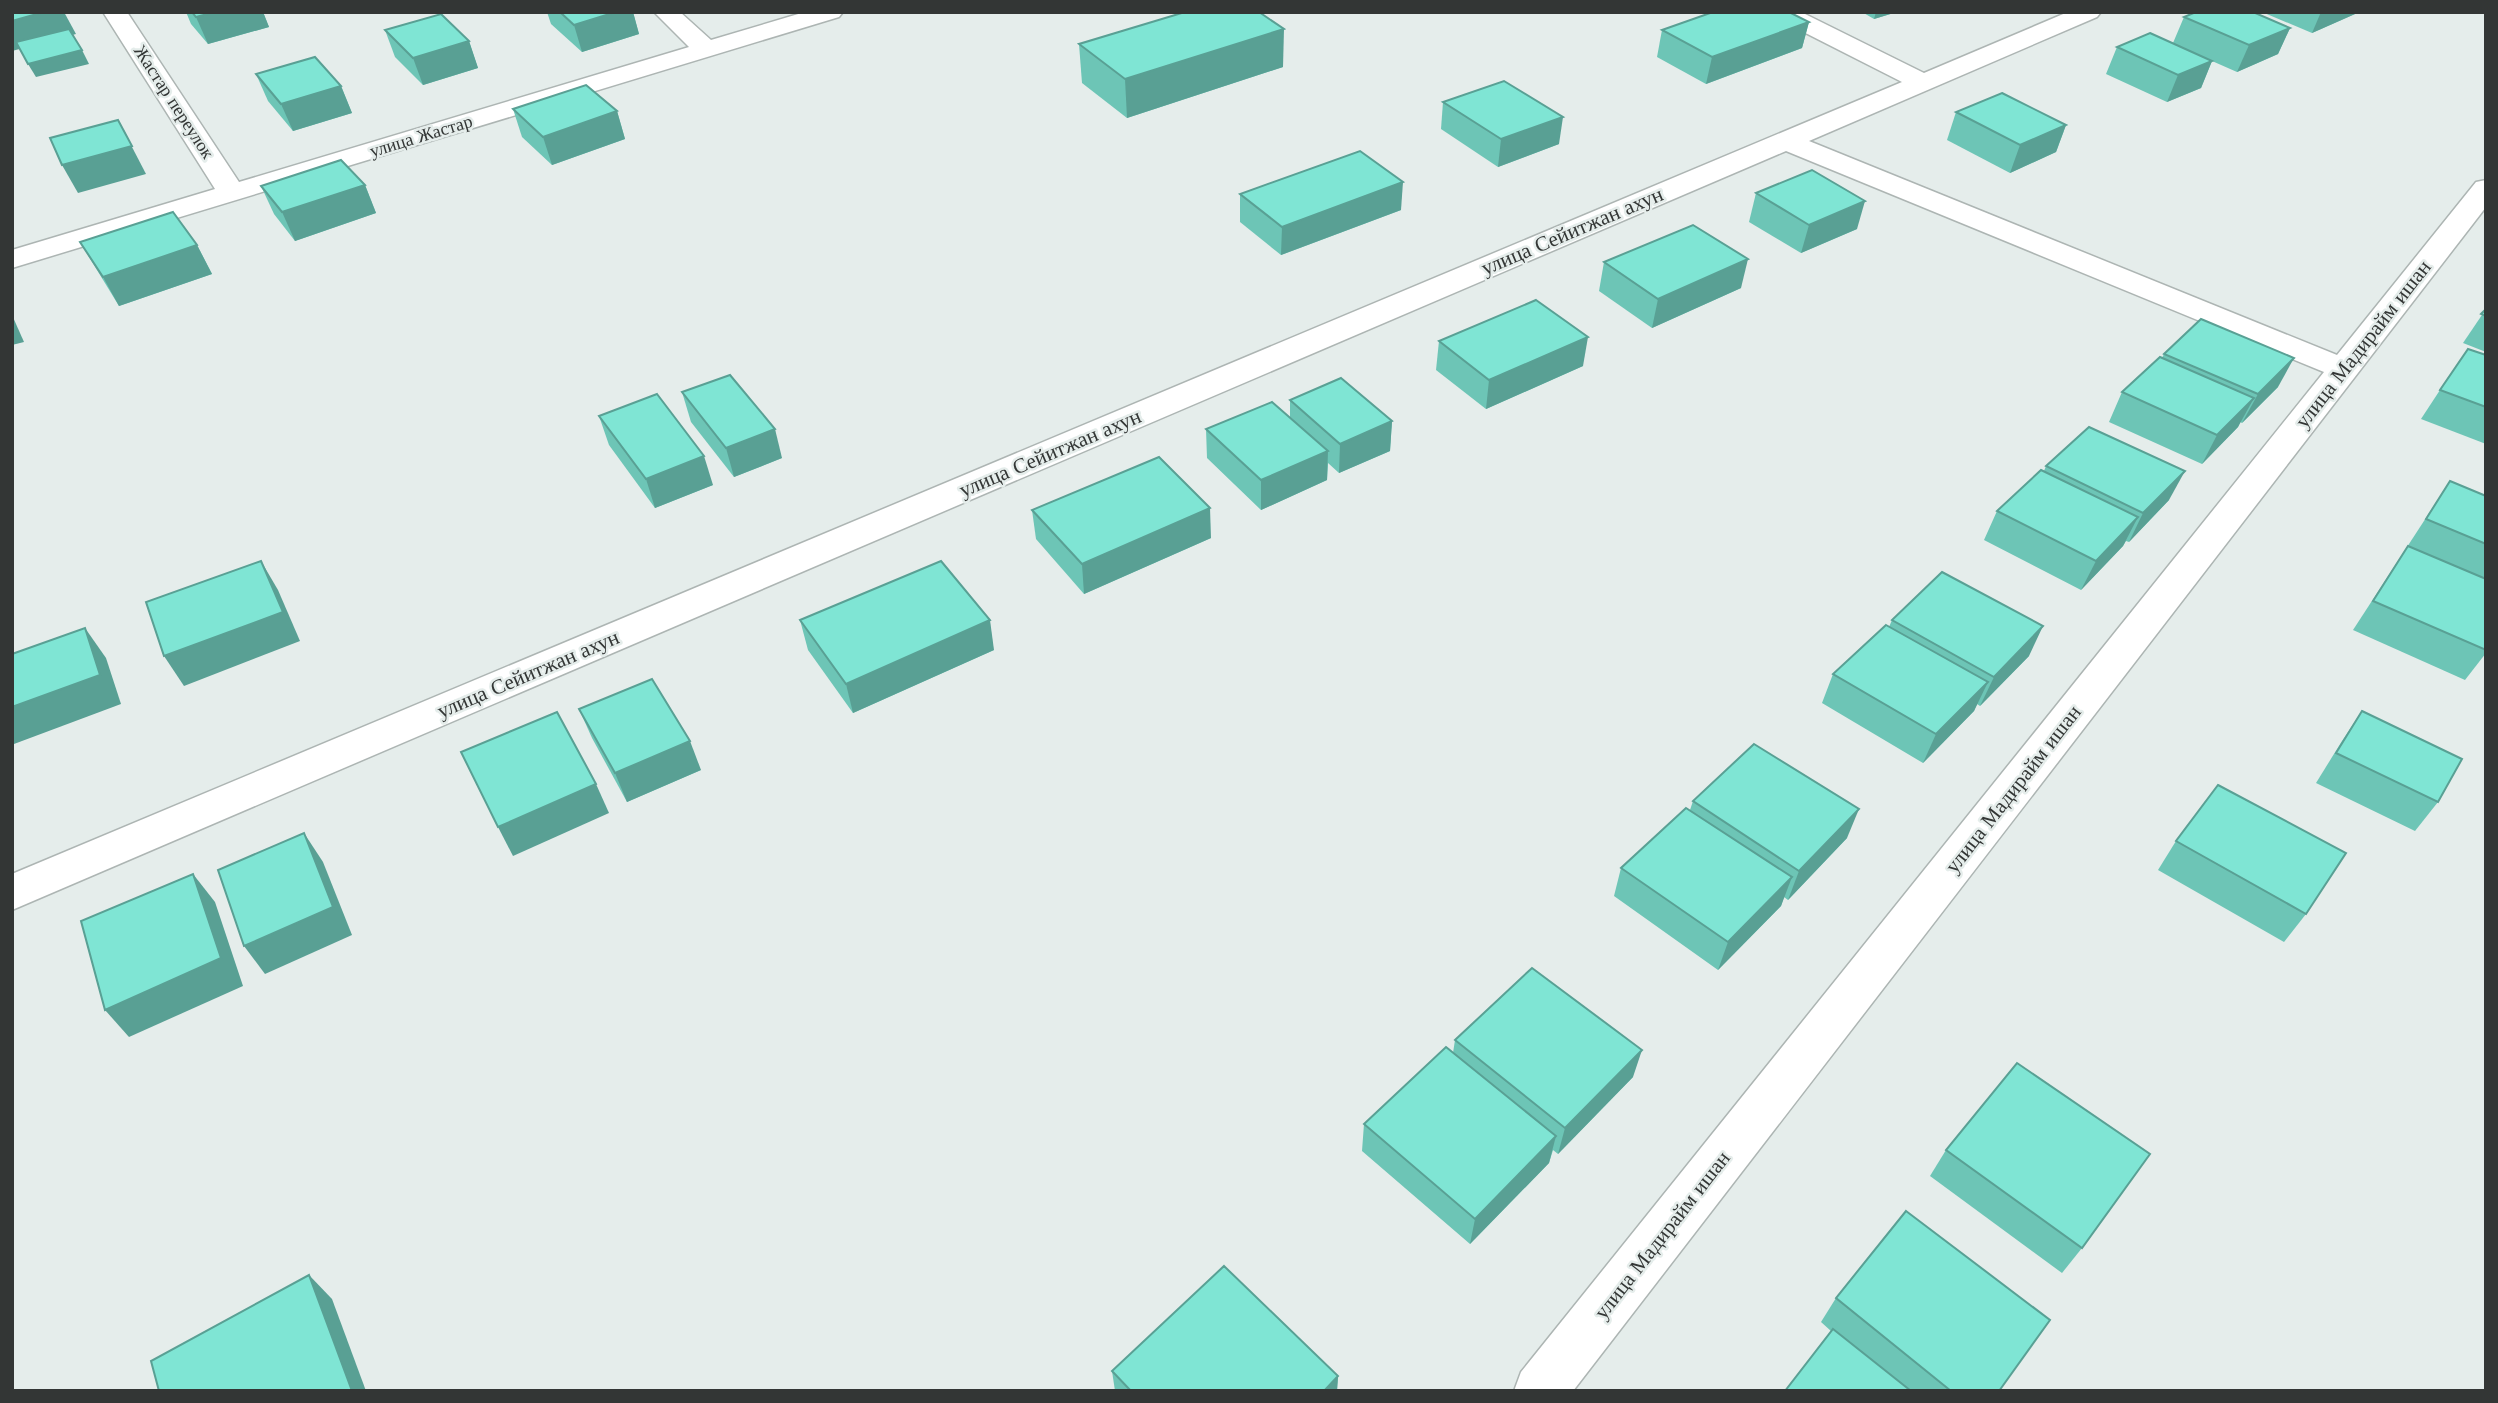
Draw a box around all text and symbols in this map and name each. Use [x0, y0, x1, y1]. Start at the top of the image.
street label: Жастар переулок [129, 41, 219, 163]
street label: улица Жастар [367, 110, 475, 162]
street label: улица Сейитжан ахун [1477, 181, 1667, 281]
street label: улица Мадирайм ишан [2289, 255, 2437, 433]
street label: улица Сейитжан ахун [955, 403, 1145, 503]
street label: улица Сейитжан ахун [433, 624, 623, 724]
street label: улица Мадирайм ишан [1939, 700, 2087, 878]
street label: улица Мадирайм ишан [1588, 1146, 1736, 1324]

